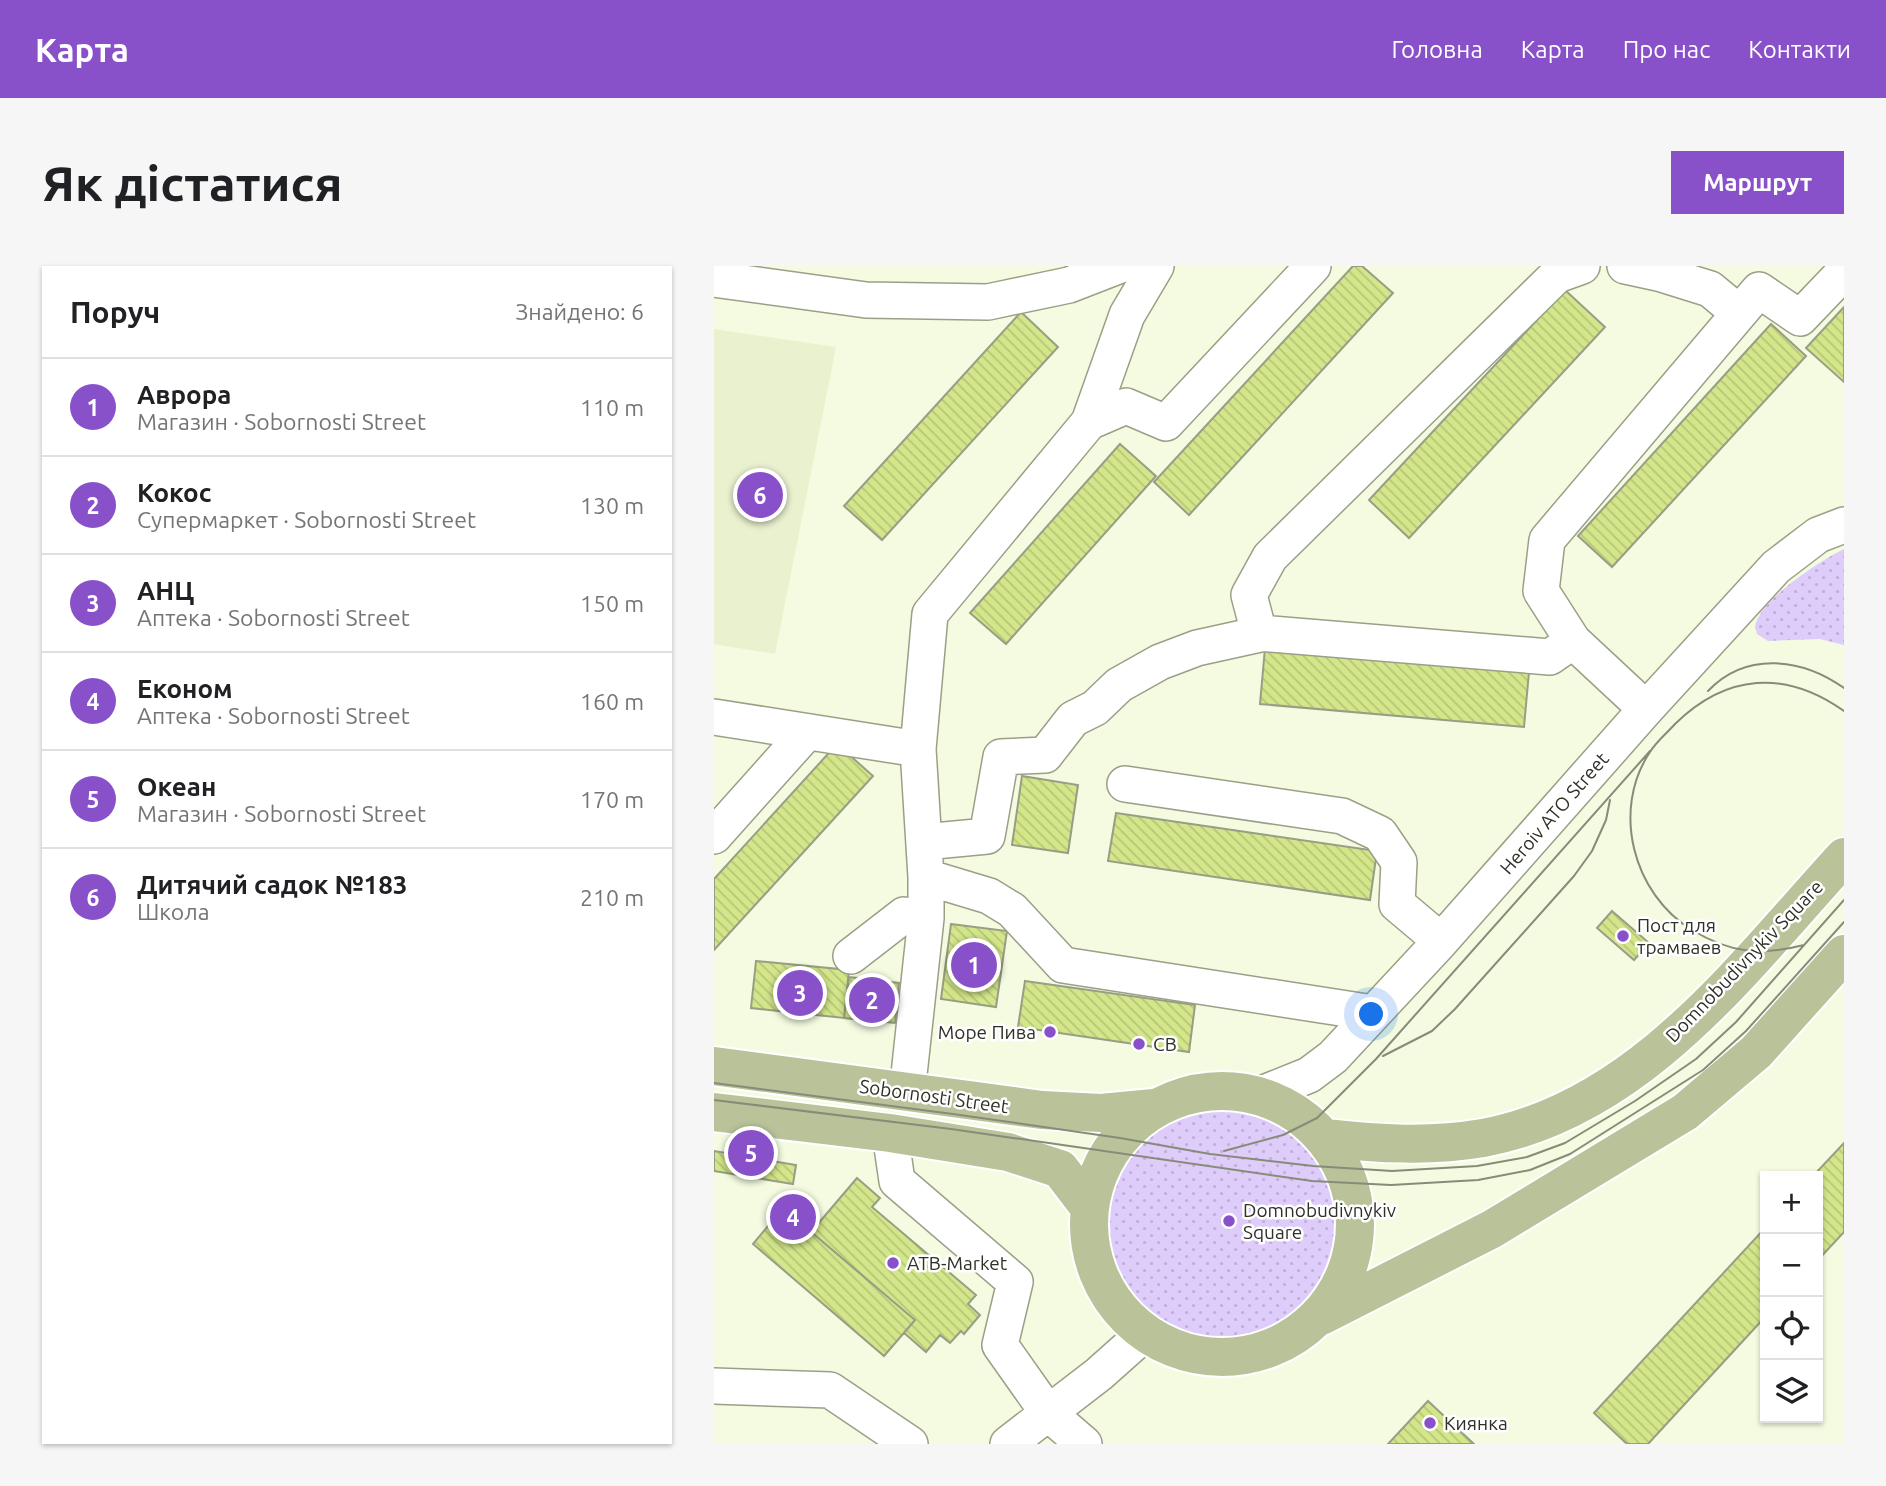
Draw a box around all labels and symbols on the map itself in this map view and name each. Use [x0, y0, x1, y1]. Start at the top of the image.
pin: 6 [737, 469, 783, 521]
street label: Heroiv ATO Street [1495, 747, 1613, 878]
street label: Domnobudivnykiv Square [1661, 875, 1827, 1047]
place label: Пост для трамваев [1637, 914, 1721, 958]
marker: Пост для трамваев [1615, 928, 1631, 944]
pin: 1 [951, 939, 997, 991]
pin: 3 [777, 967, 823, 1019]
pin: 2 [849, 974, 895, 1026]
your location [1354, 997, 1388, 1031]
place label: Море Пива [938, 1021, 1036, 1043]
marker: Море Пива [1042, 1024, 1058, 1040]
place label: СВ [1153, 1033, 1177, 1055]
marker: СВ [1131, 1036, 1147, 1052]
street label: Sobornosti Street [858, 1075, 1010, 1117]
pin: 5 [728, 1127, 774, 1179]
pin: 4 [770, 1191, 816, 1243]
place label: Domnobudivnykiv Square [1243, 1199, 1396, 1243]
marker: Domnobudivnykiv Square [1221, 1213, 1237, 1229]
place label: ATB-Market [907, 1252, 1008, 1274]
marker: ATB-Market [885, 1255, 901, 1271]
place label: Киянка [1444, 1412, 1508, 1434]
marker: Киянка [1422, 1415, 1438, 1431]

